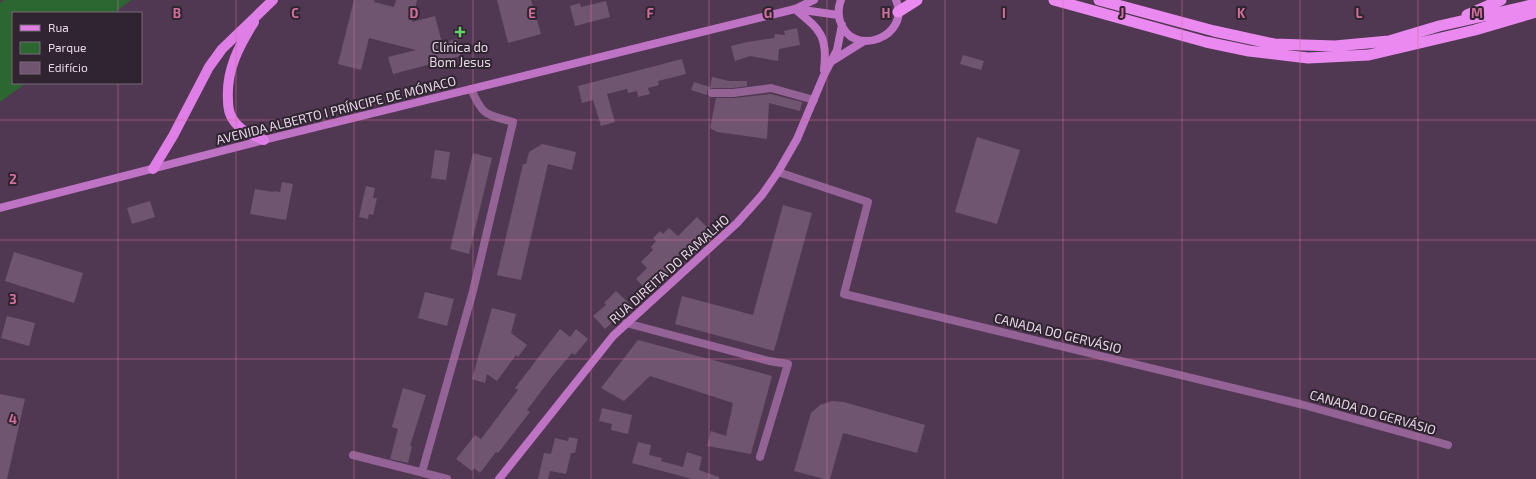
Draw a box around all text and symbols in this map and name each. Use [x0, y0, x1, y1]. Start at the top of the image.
text: B [173, 5, 181, 21]
text: C [291, 5, 299, 21]
text: D [410, 5, 419, 21]
text: E [528, 5, 536, 21]
text: F [646, 5, 654, 21]
text: G [764, 5, 772, 21]
text: H [882, 5, 891, 21]
text: I [1002, 5, 1006, 21]
text: J [1120, 5, 1124, 21]
text: K [1237, 5, 1246, 21]
text: L [1356, 5, 1363, 21]
text: M [1471, 5, 1483, 21]
legend [12, 12, 142, 84]
text: Rua [48, 20, 69, 34]
marker: Clínica do Bom Jesus [454, 26, 466, 38]
place label: Clínica do Bom Jesus [429, 39, 491, 70]
text: Parque [48, 40, 86, 54]
text: Edifício [48, 60, 88, 74]
street label: AVENIDA ALBERTO I PRÍNCIPE DE MÓNACO [214, 71, 458, 148]
text: 2 [9, 171, 17, 187]
street label: RUA DIREITA DO RAMALHO [606, 211, 732, 327]
text: 3 [9, 291, 17, 307]
street label: CANADA DO GERVÁSIO [993, 308, 1124, 357]
street label: CANADA DO GERVÁSIO [1308, 385, 1438, 438]
text: 4 [9, 411, 17, 427]

